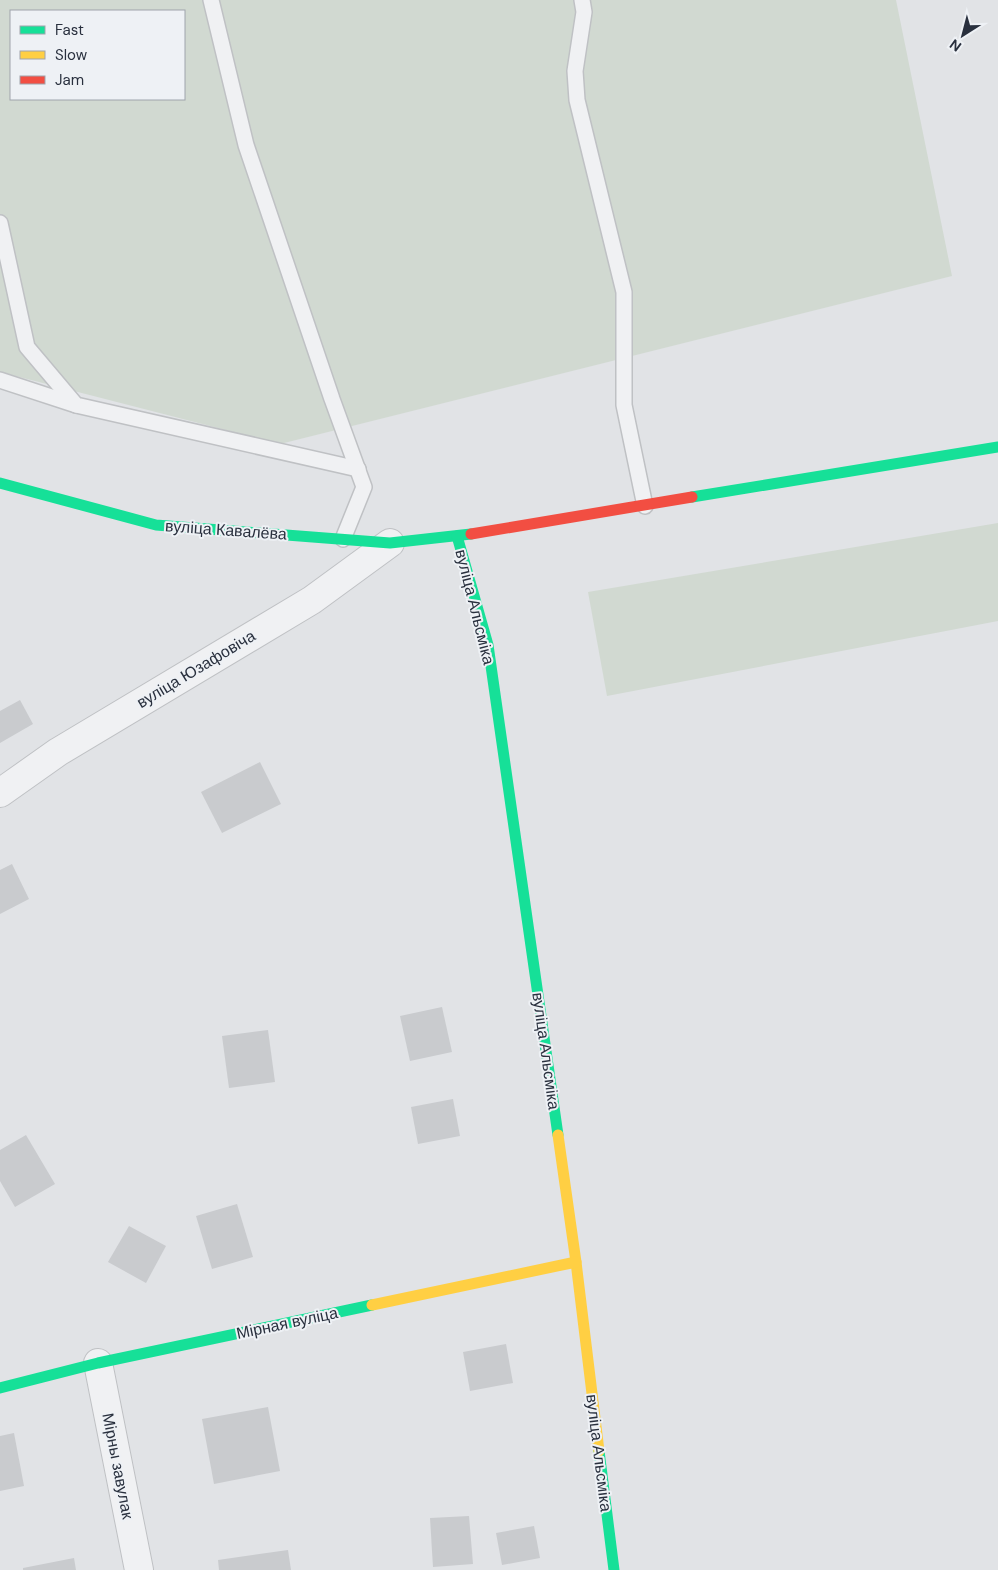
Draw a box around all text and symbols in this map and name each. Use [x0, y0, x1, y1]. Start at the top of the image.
legend [10, 10, 185, 100]
north arrow [938, 10, 988, 60]
text: Fast [55, 20, 84, 40]
text: N [946, 35, 965, 56]
text: Slow [55, 45, 88, 65]
text: Jam [55, 70, 84, 90]
street label: вуліца Кавалёва [164, 515, 288, 545]
street label: вуліца Альсміка [451, 547, 500, 667]
street label: вуліца Юзафовіча [133, 625, 259, 713]
street label: вуліца Альсміка [527, 991, 565, 1111]
street label: Мірная вуліца [234, 1302, 340, 1344]
street label: вуліца Альсміка [581, 1393, 617, 1513]
street label: Мірны завулак [97, 1411, 139, 1522]

